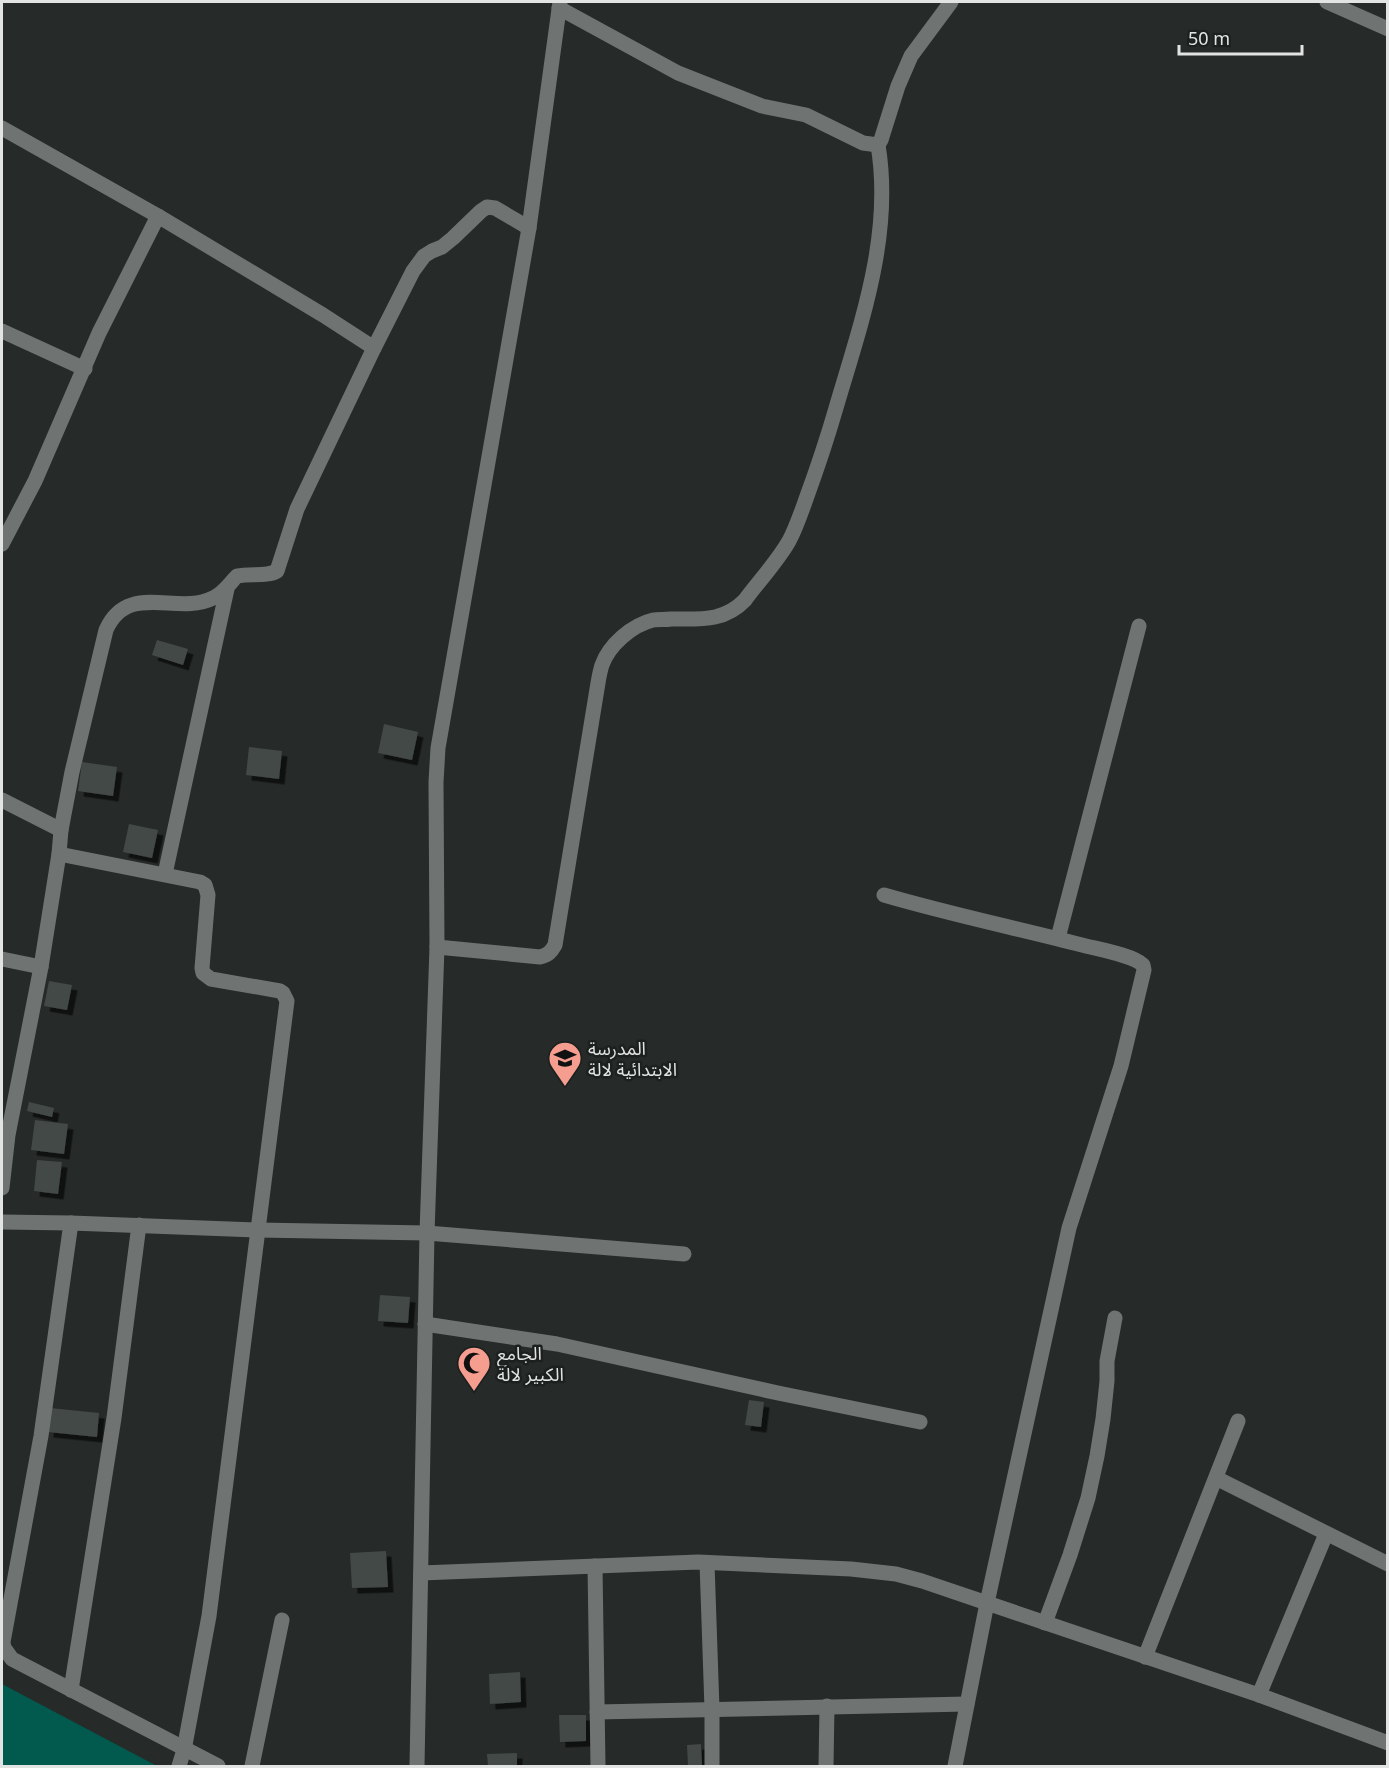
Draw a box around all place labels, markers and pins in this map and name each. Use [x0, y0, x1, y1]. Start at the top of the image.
place label: المدرسة الابتدائية لالة [588, 1036, 677, 1081]
school or university icon: المدرسة الابتدائية لالة [547, 1040, 583, 1087]
place label: الجامع الكبير لالة [497, 1341, 564, 1386]
mosque icon: الجامع الكبير لالة [456, 1345, 492, 1392]

